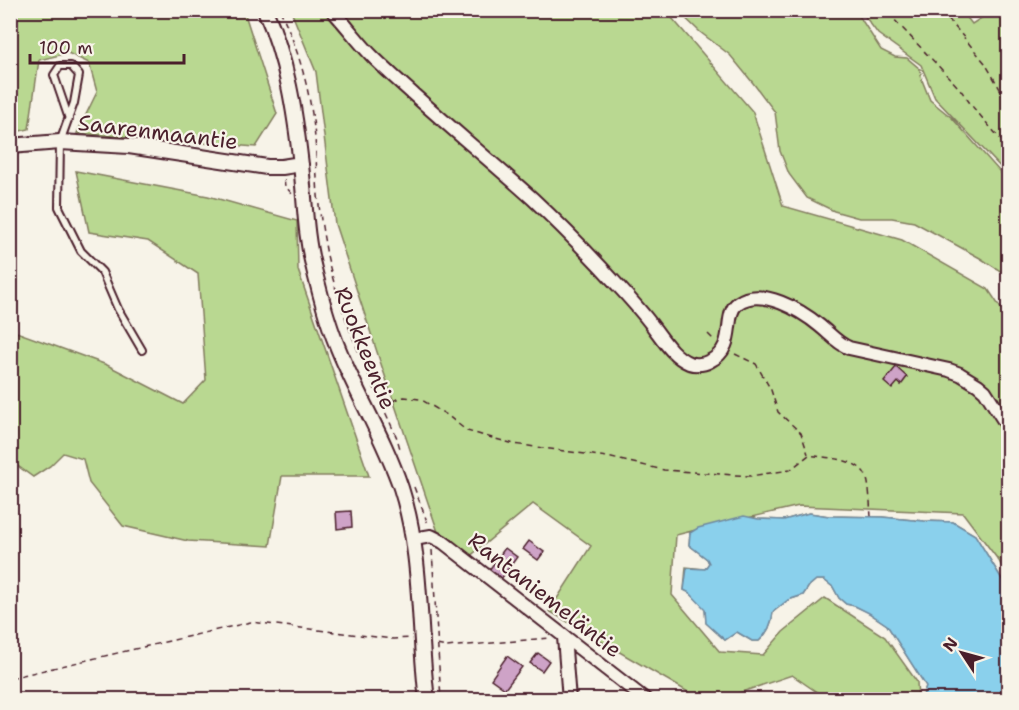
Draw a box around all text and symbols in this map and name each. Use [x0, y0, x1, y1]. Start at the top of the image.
scale bar [30, 27, 184, 65]
text: 100 m [39, 36, 93, 60]
street label: Saarenmaantie [76, 108, 240, 156]
street label: Ruokkeentie [327, 282, 403, 414]
street label: Rantaniemeläntie [462, 526, 628, 664]
north arrow [932, 623, 992, 683]
text: N [938, 633, 962, 656]

